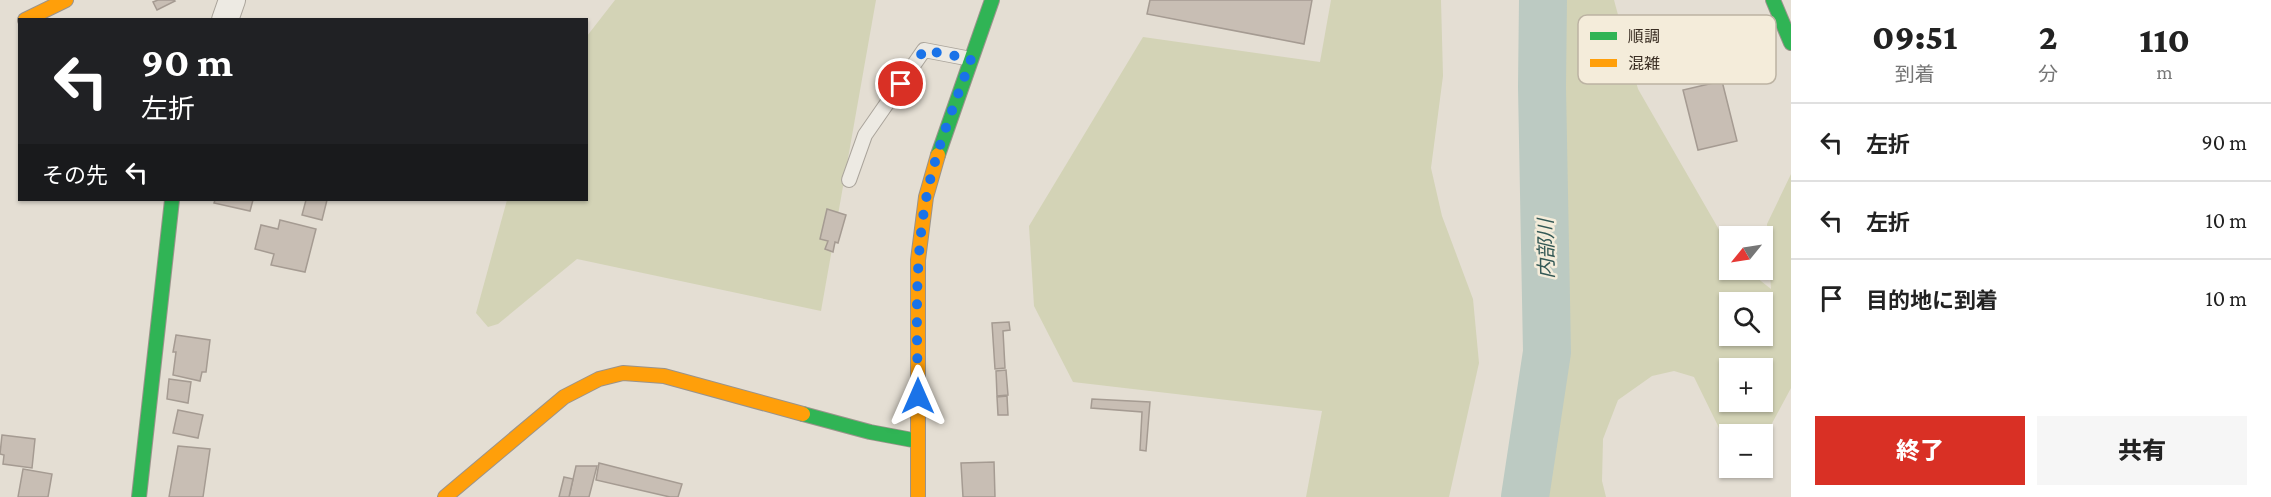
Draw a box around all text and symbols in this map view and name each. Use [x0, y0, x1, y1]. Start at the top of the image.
legend [1578, 15, 1776, 84]
text: 09:51 [1872, 17, 1957, 57]
text: 2 [2039, 17, 2058, 57]
text: 110 [2139, 20, 2190, 60]
text: 順調 [1628, 28, 1660, 45]
text: 90 m [141, 38, 233, 85]
icon: left [42, 42, 120, 120]
text: 混雑 [1628, 55, 1660, 72]
pin [875, 58, 926, 109]
text: m [2157, 61, 2173, 83]
text: 到着 [1895, 63, 1935, 85]
text: 分 [2038, 63, 2058, 85]
icon: arrive [884, 67, 917, 100]
text: 左折 [141, 94, 195, 124]
icon: left [1815, 126, 1848, 159]
text: 90 m [2202, 130, 2247, 155]
text: 左折 [1866, 132, 1910, 157]
icon: left [120, 156, 153, 189]
text: その先 [42, 163, 108, 188]
icon: left [1815, 204, 1848, 237]
text: 10 m [2205, 208, 2247, 233]
text: 左折 [1866, 210, 1910, 235]
water label: 内部川 [1534, 217, 1558, 279]
north arrow [1719, 226, 1773, 280]
map controls [1719, 226, 1773, 478]
icon: arrive [1815, 282, 1848, 315]
text: 10 m [2205, 286, 2247, 311]
text: 目的地に到着 [1866, 288, 1998, 313]
button: search [1719, 292, 1773, 346]
button: + [1719, 358, 1773, 412]
position arrow [886, 364, 950, 428]
button: 終了 [1815, 416, 2025, 485]
button: 共有 [2037, 416, 2247, 485]
button: − [1719, 424, 1773, 478]

